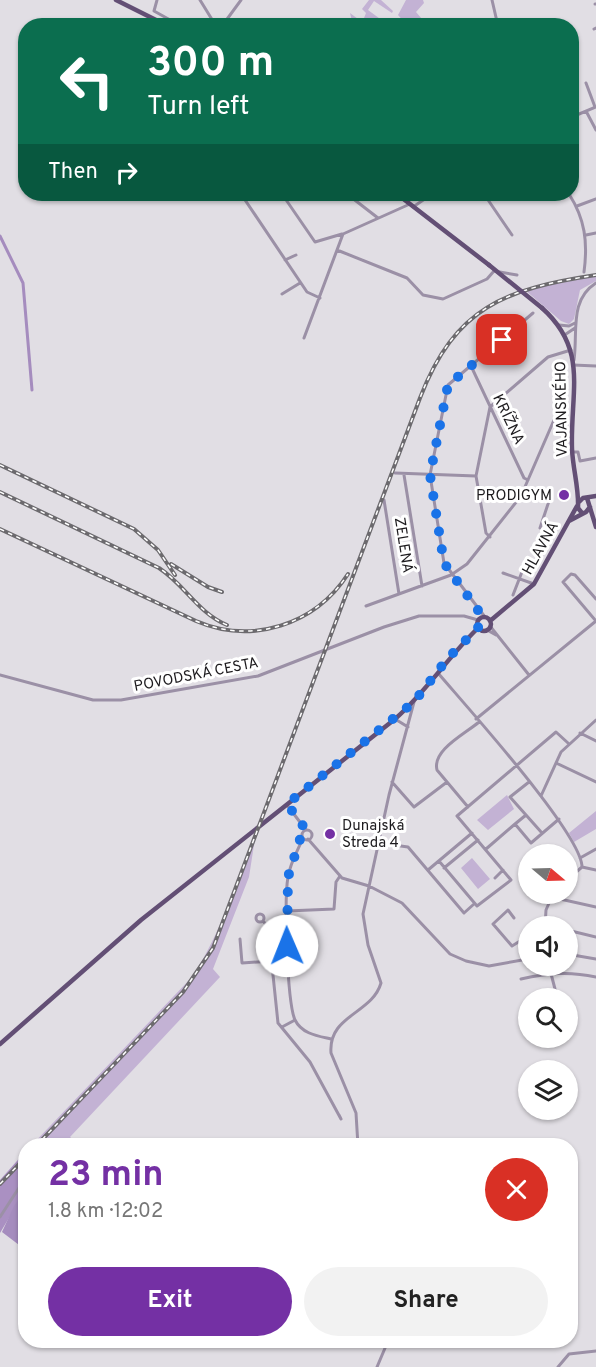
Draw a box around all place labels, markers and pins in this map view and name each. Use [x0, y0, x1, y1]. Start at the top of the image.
pin [476, 314, 527, 365]
place label: PRODIGYM [476, 487, 552, 506]
marker: PRODIGYM [557, 488, 571, 502]
place label: Dunajská Streda 4 [342, 817, 404, 853]
marker: Dunajská Streda 4 [323, 827, 337, 841]

